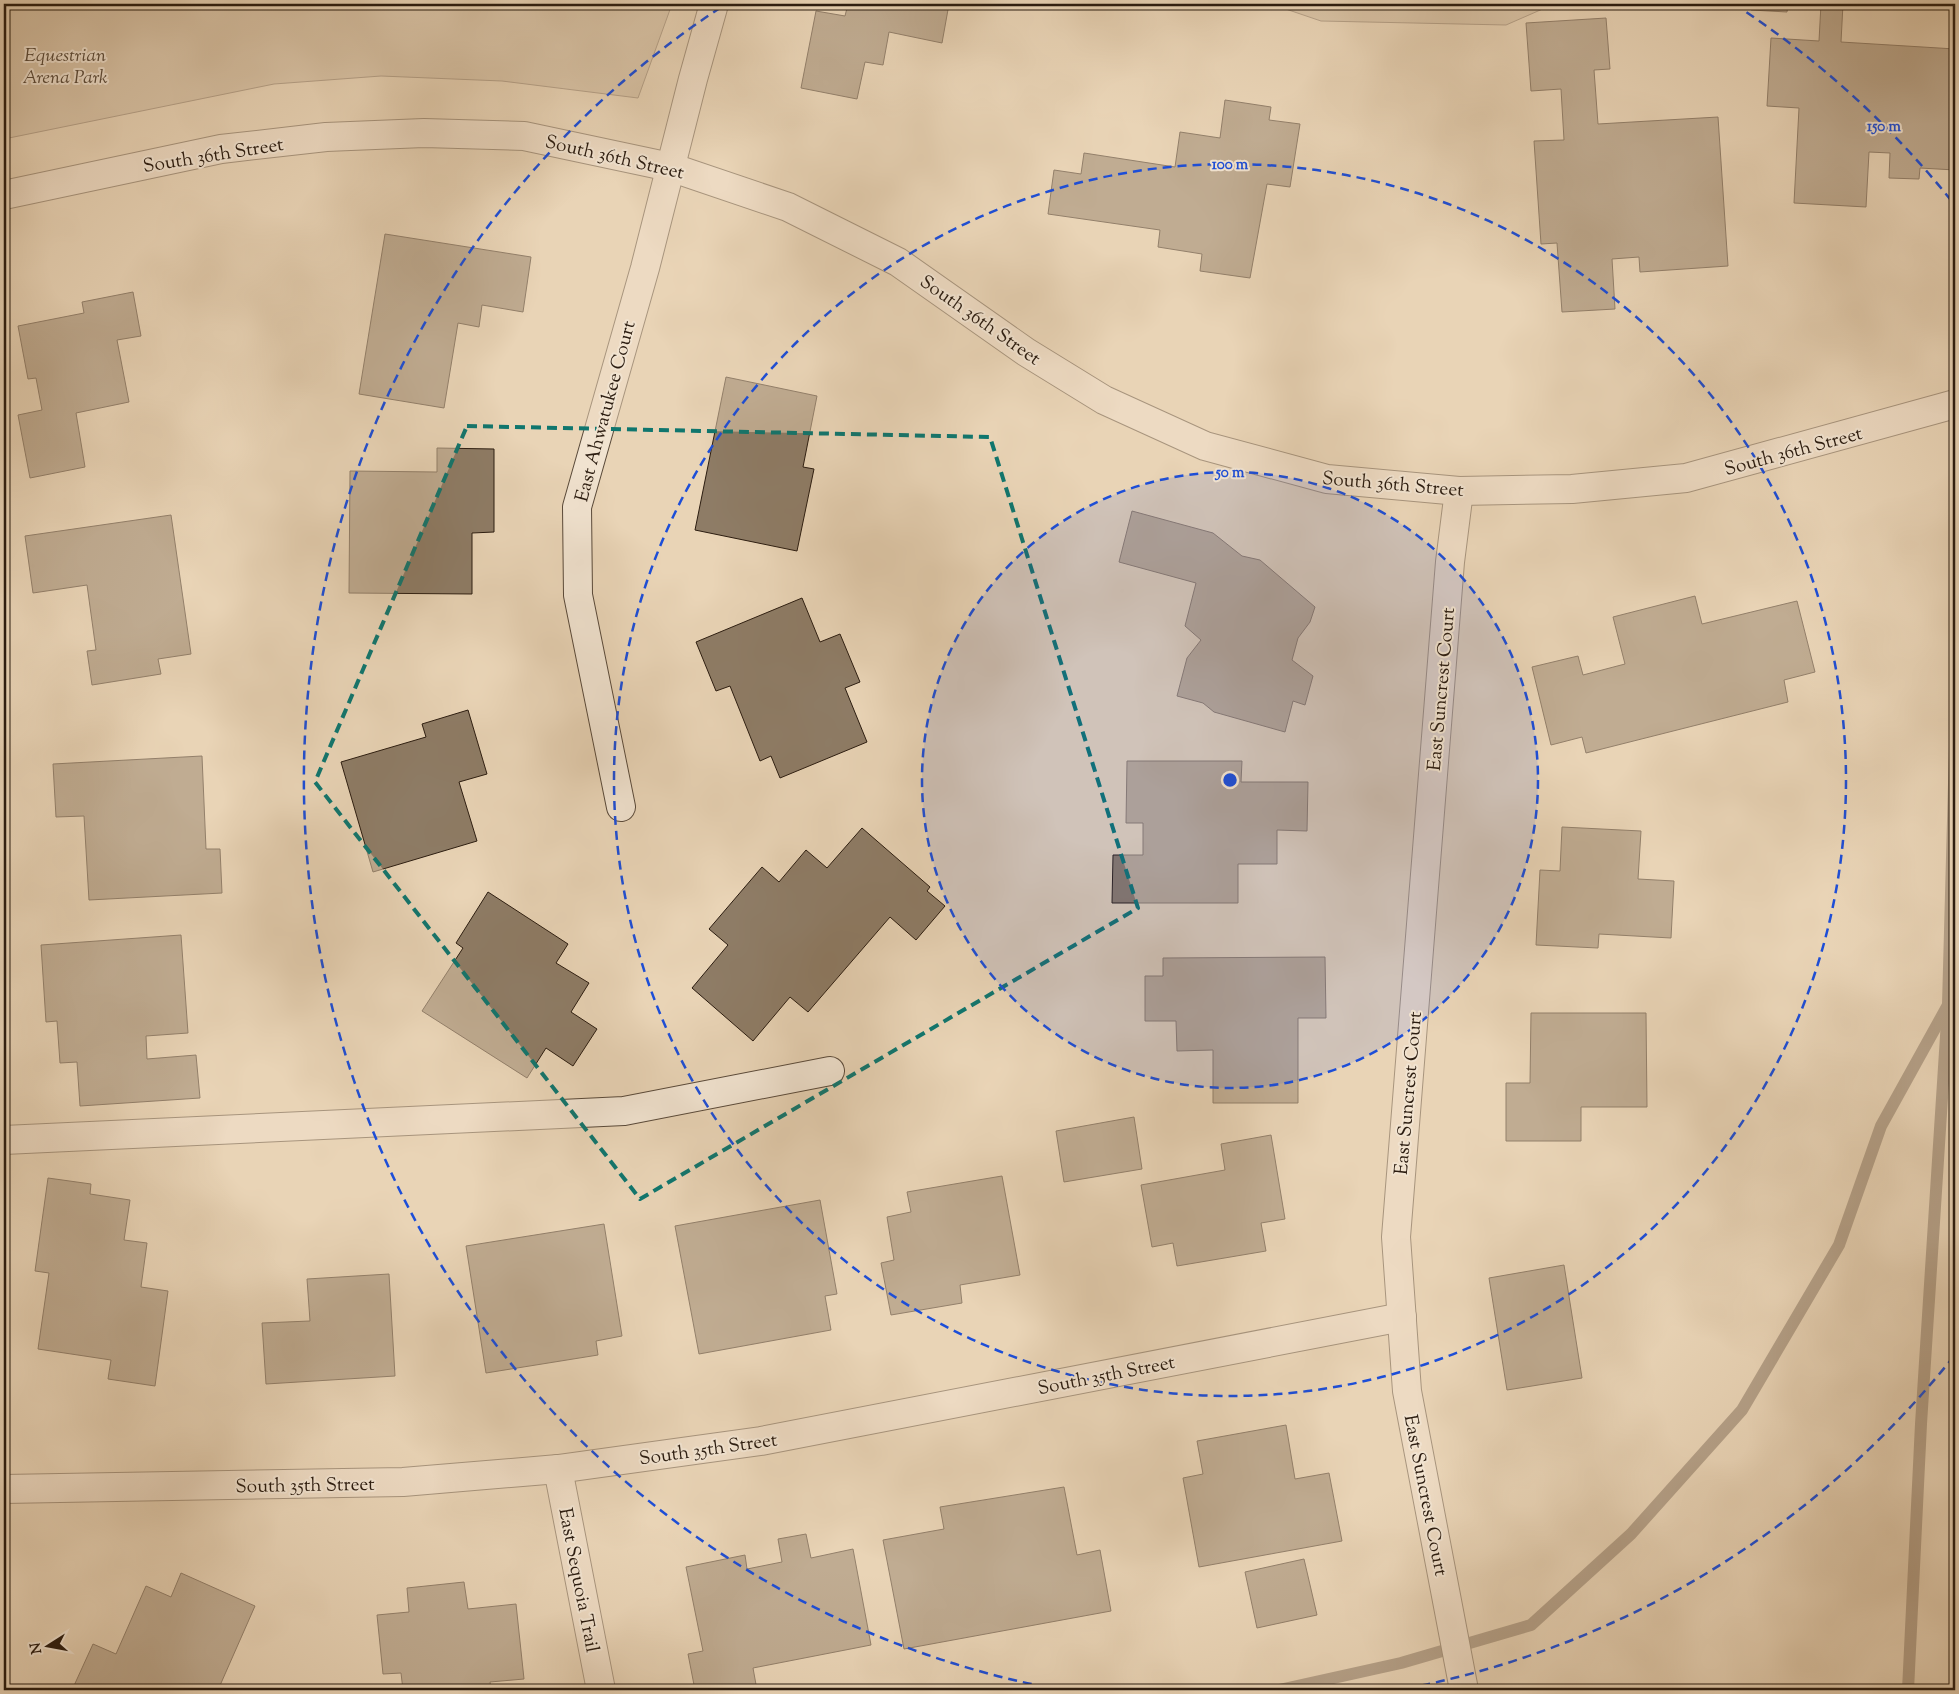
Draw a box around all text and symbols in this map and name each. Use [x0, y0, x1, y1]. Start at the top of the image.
park label: Equestrian Arena Park [22, 43, 108, 92]
text: 150 m [1867, 117, 1901, 138]
street label: South 36th Street [542, 129, 687, 188]
street label: South 36th Street [141, 132, 286, 181]
text: 100 m [1212, 155, 1249, 176]
street label: South 36th Street [914, 269, 1046, 373]
street label: East Ahwatukee Court [569, 318, 644, 505]
street label: South 36th Street [1722, 421, 1866, 484]
text: 50 m [1215, 463, 1245, 484]
street label: South 36th Street [1321, 466, 1465, 505]
street label: East Suncrest Court [1422, 606, 1463, 772]
centre of rings [1221, 771, 1239, 789]
street label: East Suncrest Court [1389, 1010, 1430, 1176]
street label: South 35th Street [1036, 1350, 1178, 1403]
street label: East Suncrest Court [1396, 1412, 1454, 1579]
street label: South 35th Street [637, 1427, 780, 1474]
street label: South 35th Street [235, 1472, 375, 1501]
street label: East Sequoia Trail [550, 1506, 605, 1655]
north arrow [22, 1622, 72, 1672]
text: N [26, 1641, 48, 1655]

